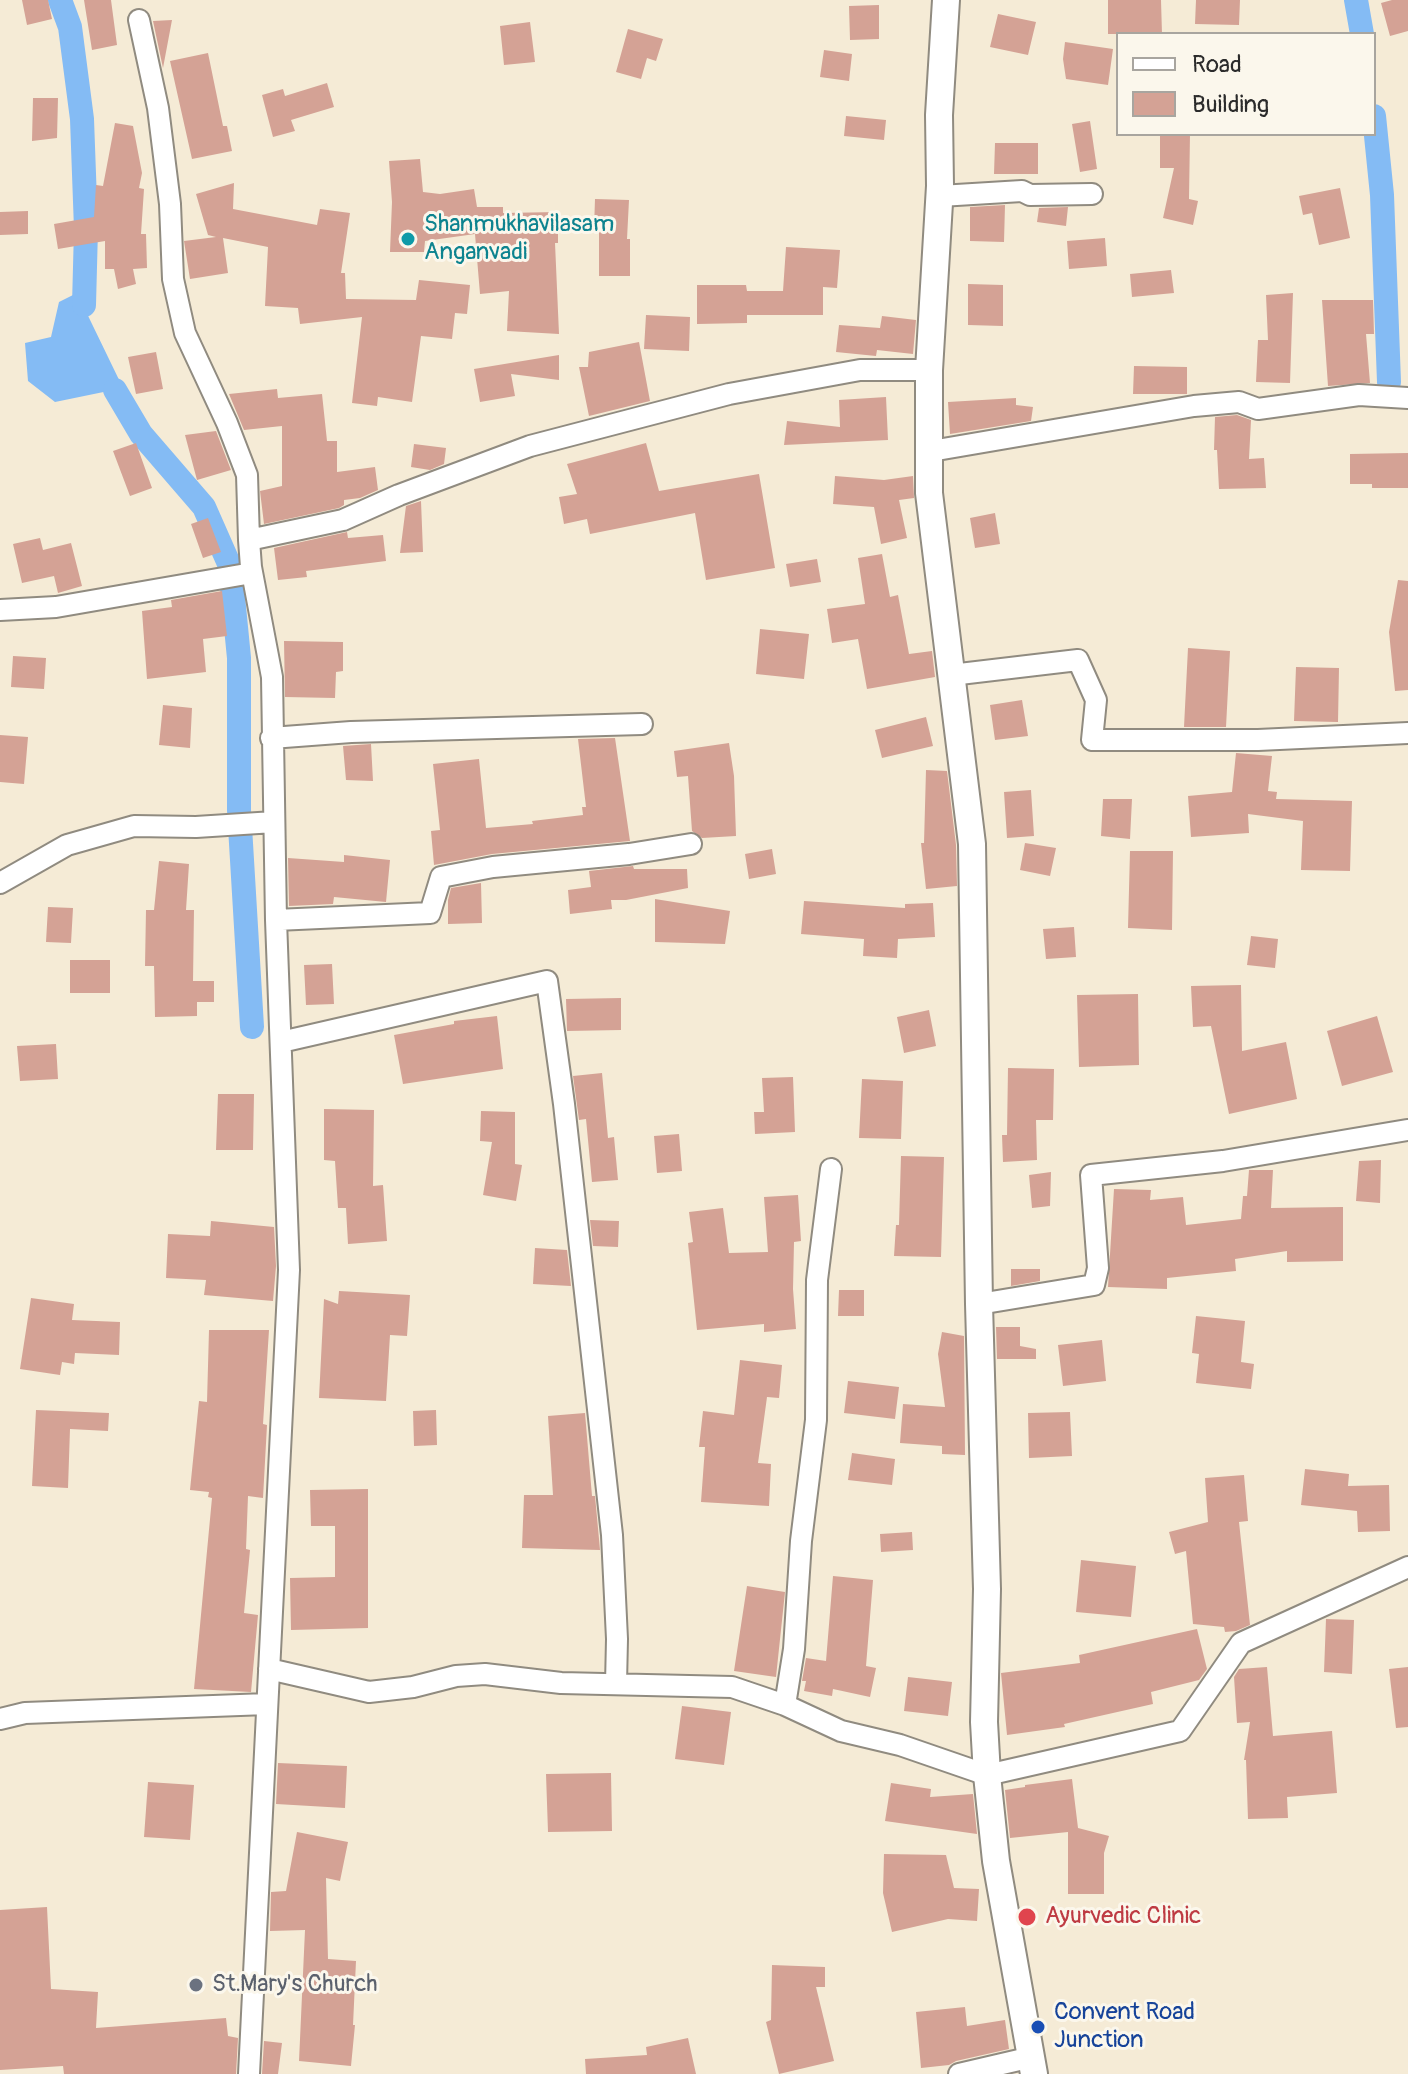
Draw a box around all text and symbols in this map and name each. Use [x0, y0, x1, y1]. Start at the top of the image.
legend [1116, 32, 1376, 136]
text: Road [1192, 50, 1242, 79]
text: Building [1192, 90, 1269, 119]
place label: Shanmukhavilasam Anganvadi [424, 211, 614, 267]
marker: Shanmukhavilasam Anganvadi [399, 230, 417, 248]
place label: Ayurvedic Clinic [1045, 1903, 1201, 1931]
marker: Ayurvedic Clinic [1016, 1906, 1038, 1928]
place label: St.Mary's Church [212, 1971, 378, 1999]
marker: St.Mary's Church [187, 1976, 205, 1994]
place label: Convent Road Junction [1054, 1999, 1195, 2055]
marker: Convent Road Junction [1029, 2018, 1047, 2036]

